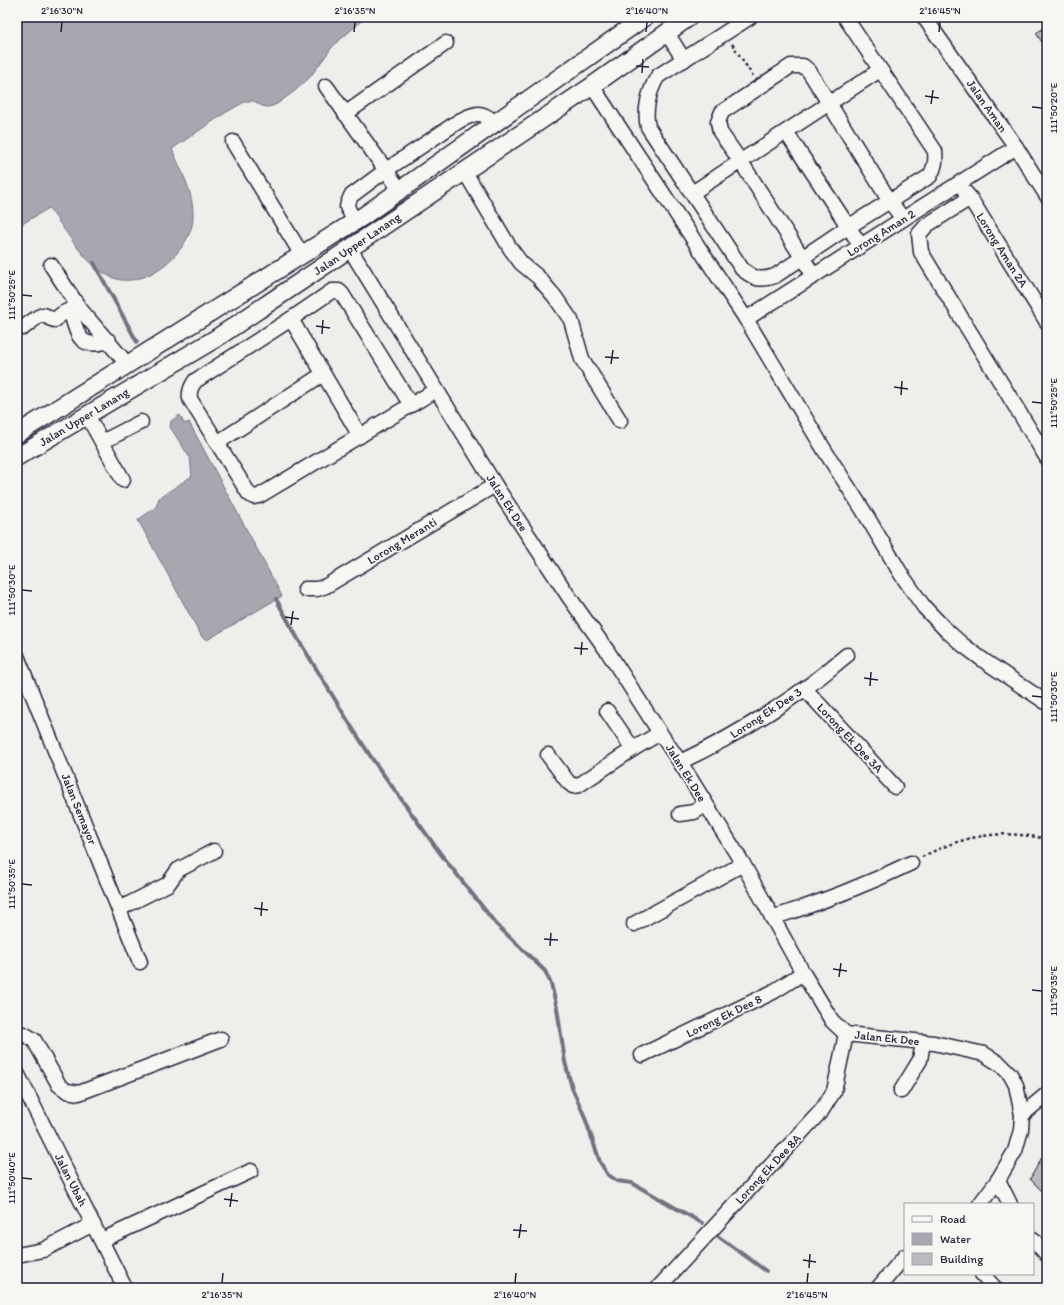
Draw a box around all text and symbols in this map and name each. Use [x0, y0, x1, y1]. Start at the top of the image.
text: 2°16'30"N [41, 4, 83, 17]
text: 2°16'35"N [334, 4, 376, 17]
text: 2°16'40"N [626, 4, 669, 17]
text: 2°16'45"N [919, 4, 961, 17]
street label: Jalan Aman [964, 77, 1010, 135]
text: 111°50'20"E [1047, 82, 1060, 133]
street label: Lorong Aman 2 [844, 206, 918, 260]
street label: Jalan Upper Lanang [311, 209, 404, 278]
street label: Lorong Aman 2A [973, 210, 1031, 290]
text: 111°50'25"E [5, 270, 18, 320]
text: 111°50'25"E [1047, 378, 1060, 428]
street label: Jalan Upper Lanang [37, 384, 132, 449]
street label: Jalan Ek Dee [483, 472, 531, 534]
street label: Lorong Meranti [365, 515, 439, 567]
text: 111°50'30"E [5, 564, 18, 615]
text: 111°50'30"E [1047, 671, 1060, 722]
street label: Lorong Ek Dee 3 [728, 684, 805, 741]
street label: Lorong Ek Dee 3A [814, 700, 886, 776]
street label: Jalan Ek Dee [663, 742, 709, 805]
street label: Jalan Semayor [58, 771, 100, 847]
text: 111°50'35"E [5, 859, 18, 909]
text: 111°50'35"E [1047, 966, 1060, 1016]
street label: Lorong Ek Dee 8 [684, 991, 765, 1040]
street label: Jalan Ek Dee [854, 1028, 920, 1048]
street label: Lorong Ek Dee 8A [732, 1131, 804, 1207]
street label: Jalan Ubah [52, 1151, 90, 1209]
text: 111°50'40"E [5, 1152, 18, 1204]
legend [904, 1203, 1034, 1275]
text: Road [940, 1212, 966, 1226]
text: Water [940, 1232, 971, 1246]
text: Building [940, 1252, 984, 1266]
text: 2°16'35"N [201, 1288, 243, 1301]
text: 2°16'40"N [494, 1288, 537, 1301]
text: 2°16'45"N [786, 1288, 828, 1301]

